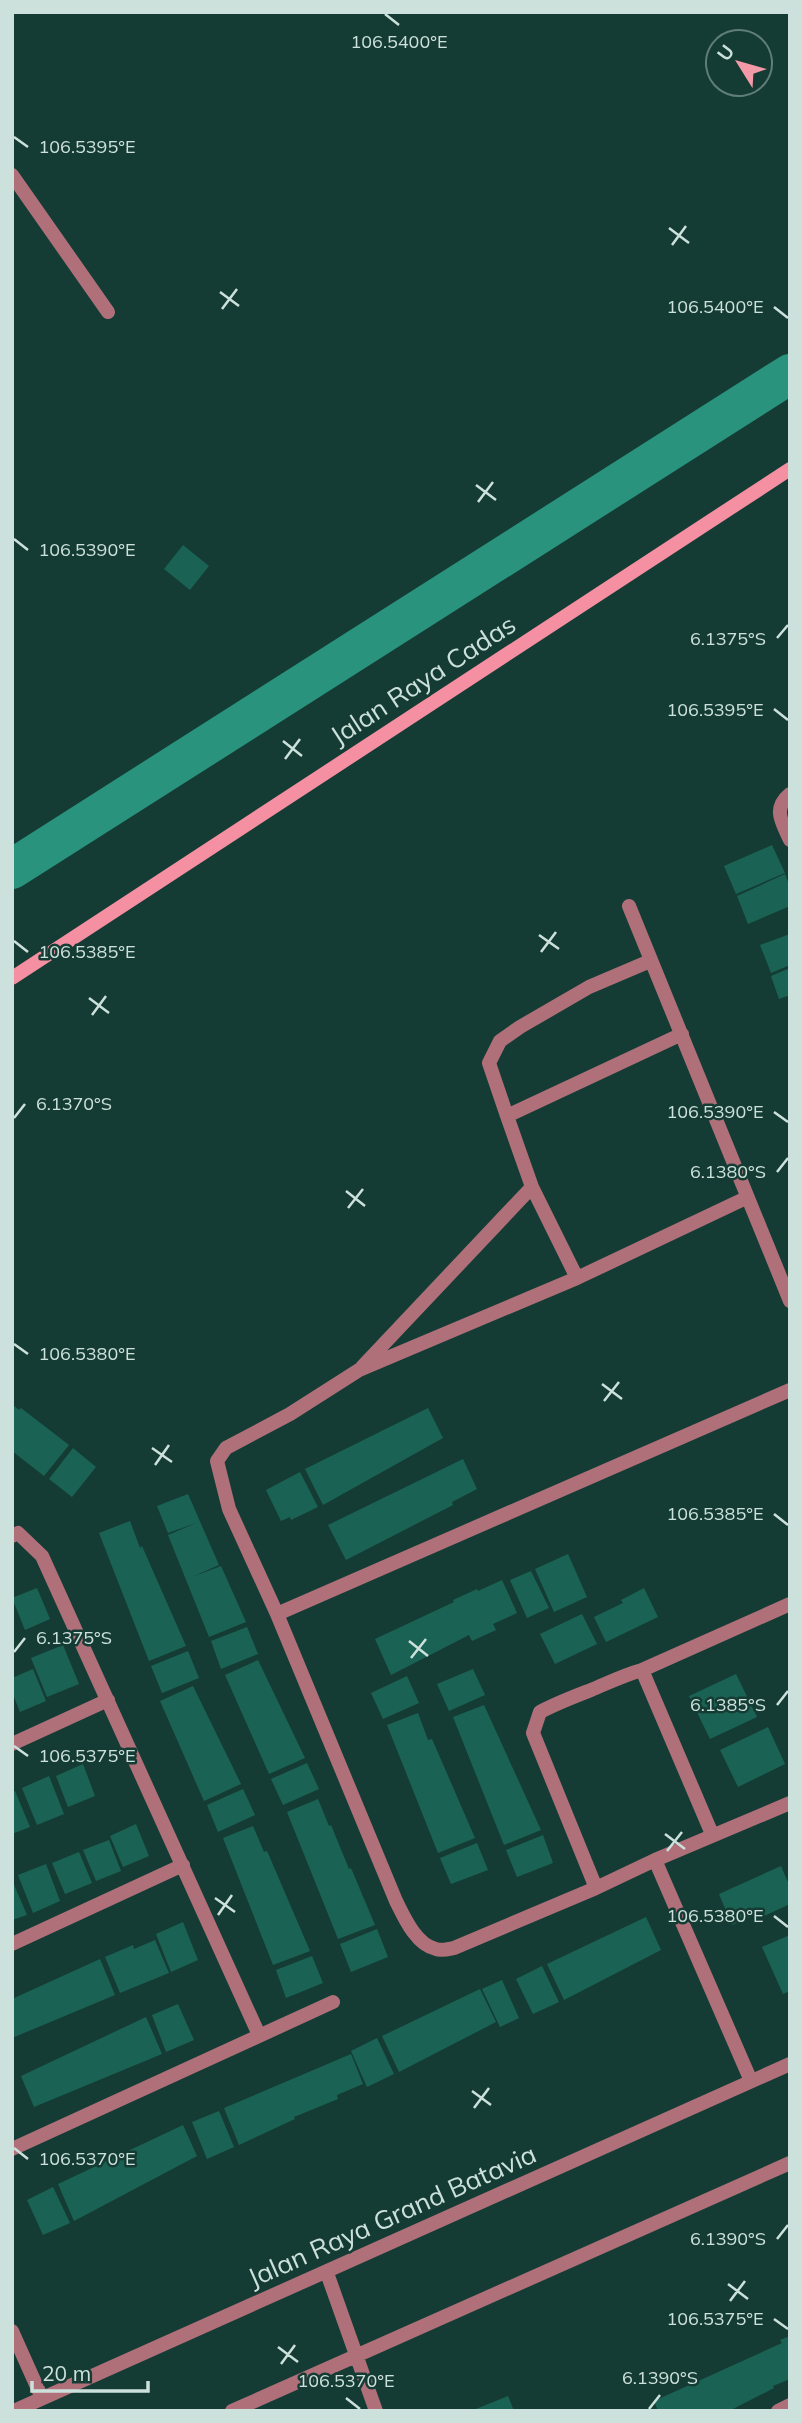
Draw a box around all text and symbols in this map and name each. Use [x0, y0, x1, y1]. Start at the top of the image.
north arrow [704, 28, 774, 98]
text: 106.5400°E [351, 30, 447, 53]
text: U [712, 40, 739, 66]
text: 106.5395°E [39, 135, 135, 158]
text: 106.5400°E [667, 295, 763, 318]
text: 106.5390°E [39, 538, 135, 561]
street label: Jalan Raya Cadas [324, 607, 522, 752]
text: 6.1375°S [690, 627, 766, 650]
text: 106.5395°E [667, 698, 763, 721]
text: 106.5385°E [39, 940, 135, 963]
text: 6.1370°S [36, 1092, 112, 1115]
text: 106.5390°E [667, 1100, 763, 1123]
text: 6.1380°S [690, 1160, 766, 1183]
text: 106.5380°E [39, 1342, 135, 1365]
text: 106.5385°E [667, 1502, 763, 1525]
text: 6.1375°S [36, 1626, 112, 1649]
text: 6.1385°S [690, 1693, 766, 1716]
text: 106.5375°E [39, 1744, 135, 1767]
text: 106.5380°E [667, 1904, 763, 1927]
street label: Jalan Raya Grand Batavia [242, 2137, 541, 2294]
text: 106.5370°E [39, 2147, 135, 2170]
text: 6.1390°S [690, 2227, 766, 2250]
text: 106.5375°E [667, 2307, 763, 2330]
scale bar [32, 2350, 147, 2394]
text: 20 m [42, 2360, 91, 2386]
text: 6.1390°S [622, 2366, 698, 2389]
text: 106.5370°E [298, 2369, 394, 2392]

